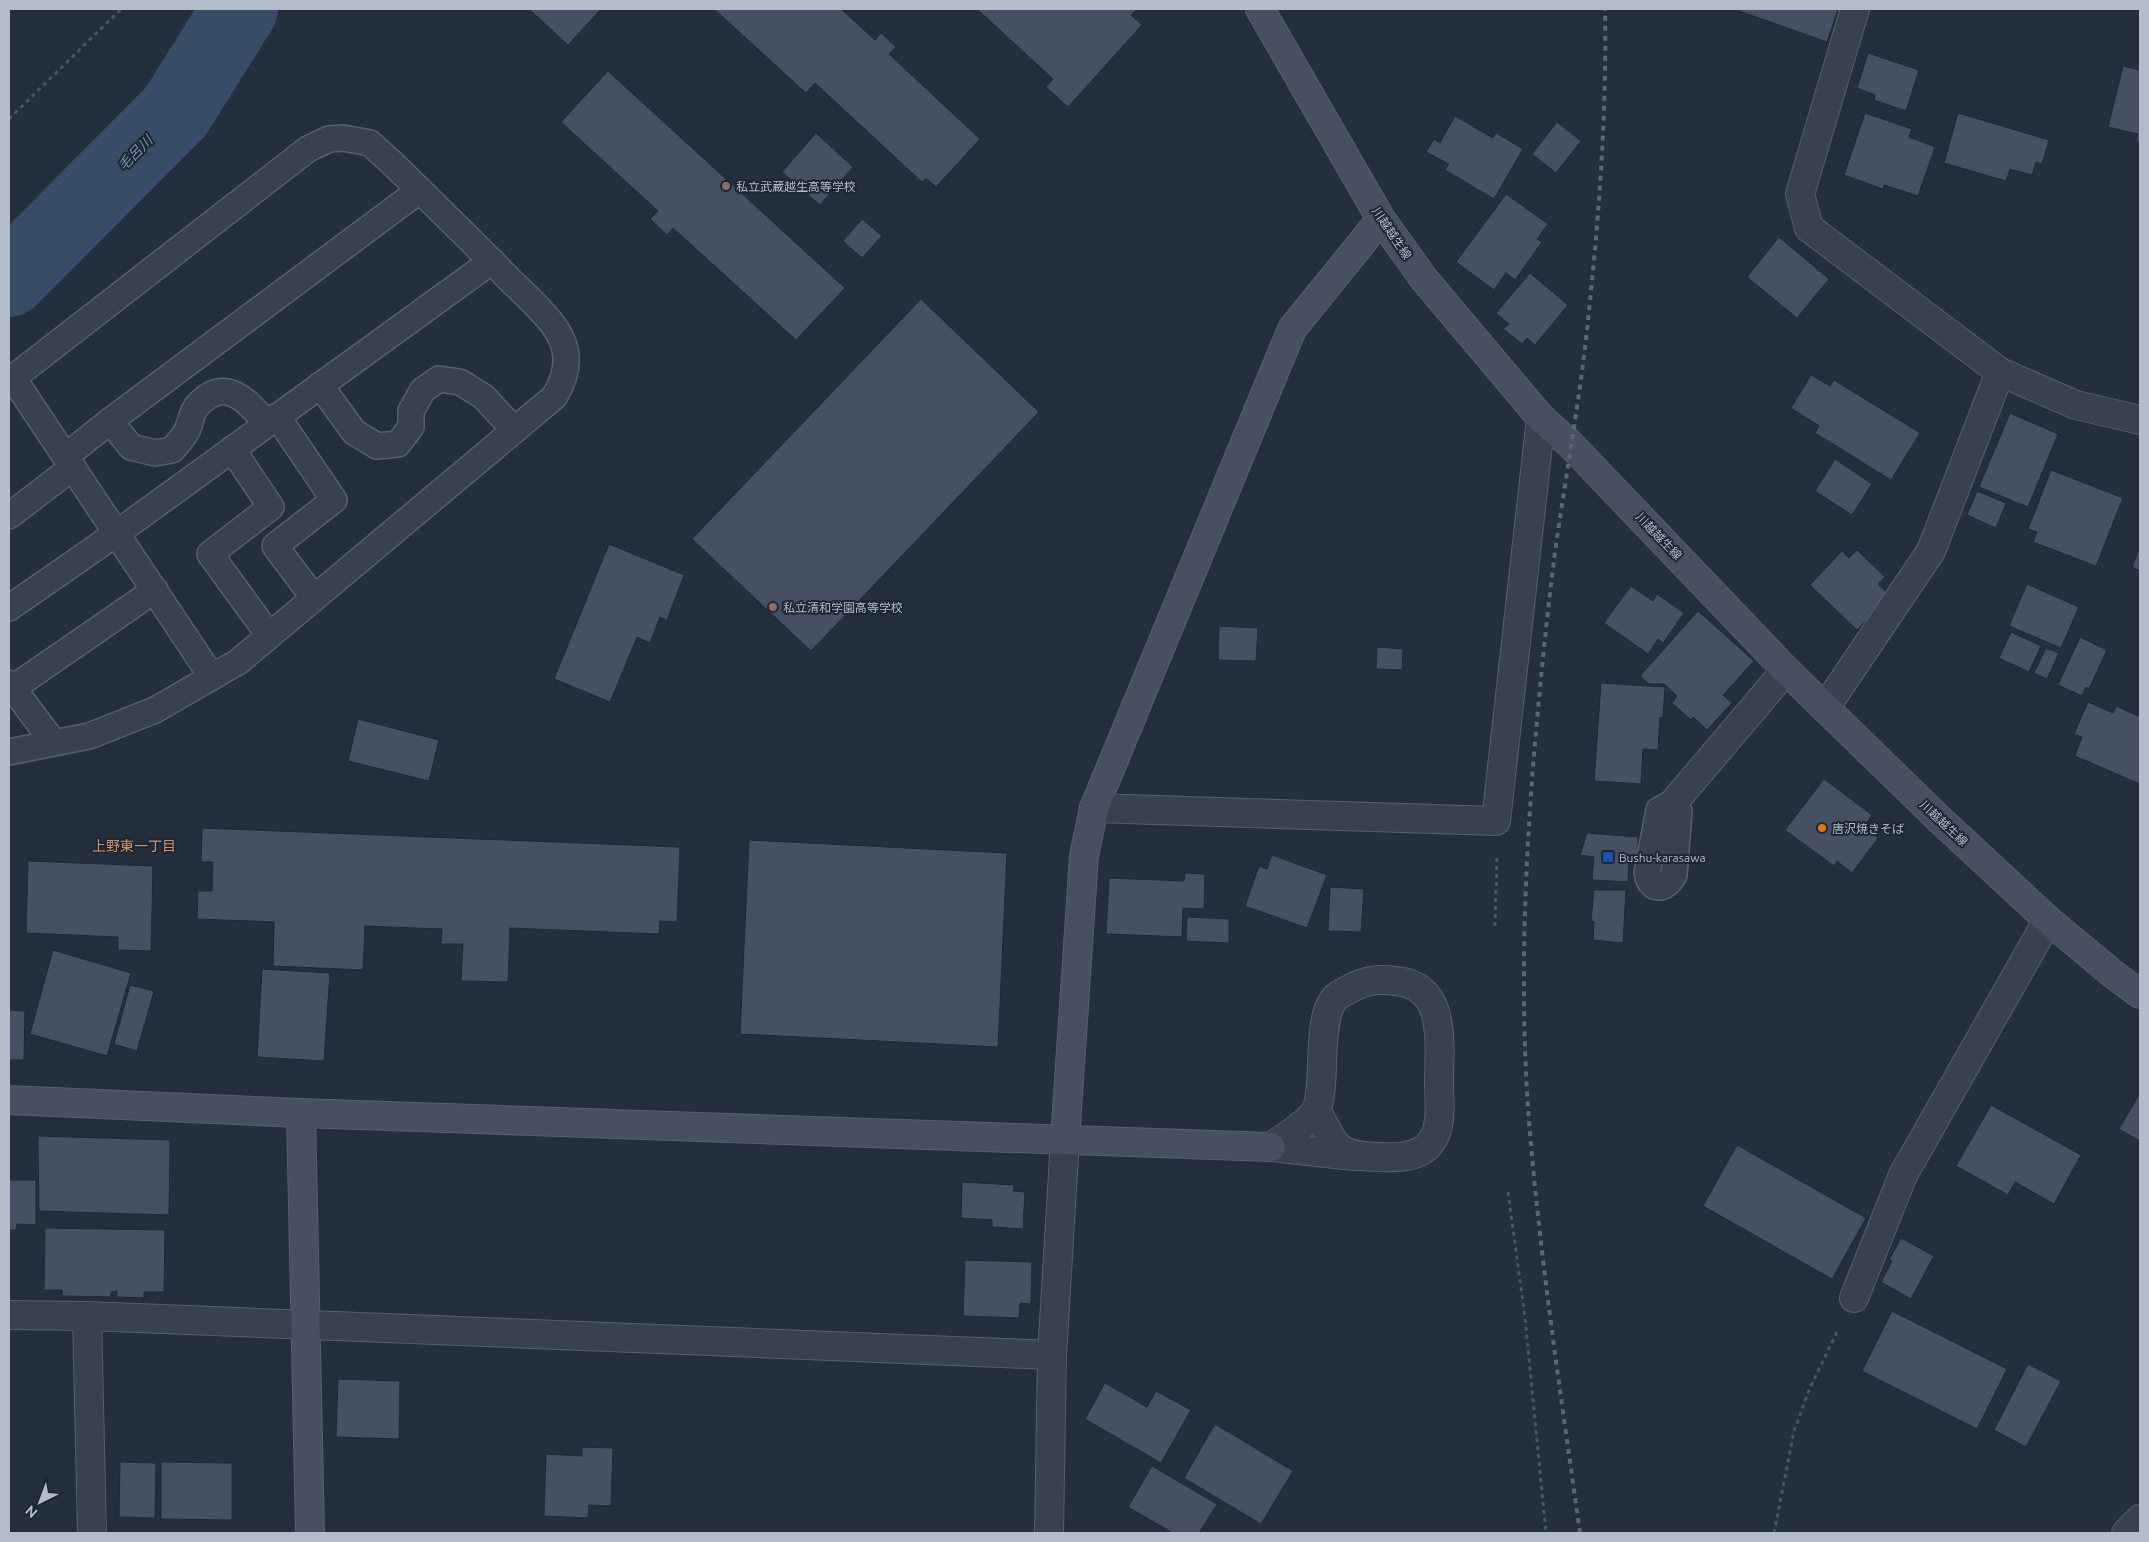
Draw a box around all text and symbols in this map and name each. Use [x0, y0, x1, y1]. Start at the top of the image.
water label: 毛呂川 [114, 131, 157, 174]
marker: 私立武蔵越生高等学校 [720, 180, 732, 192]
place label: 私立武蔵越生高等学校 [736, 180, 856, 193]
street label: 川越越生線 [1370, 204, 1414, 262]
street label: 川越越生線 [1633, 510, 1685, 562]
marker: 私立清和学園高等学校 [767, 601, 779, 613]
place label: 私立清和学園高等学校 [783, 601, 903, 614]
street label: 川越越生線 [1918, 798, 1970, 848]
marker: 唐沢焼きそば [1816, 822, 1828, 834]
place label: 唐沢焼きそば [1832, 822, 1904, 835]
district label: 上野東一丁目 [92, 838, 176, 854]
marker: Bushu-karasawa [1601, 850, 1615, 864]
place label: Bushu-karasawa [1619, 851, 1706, 864]
north arrow [15, 1477, 65, 1527]
text: N [22, 1502, 41, 1521]

